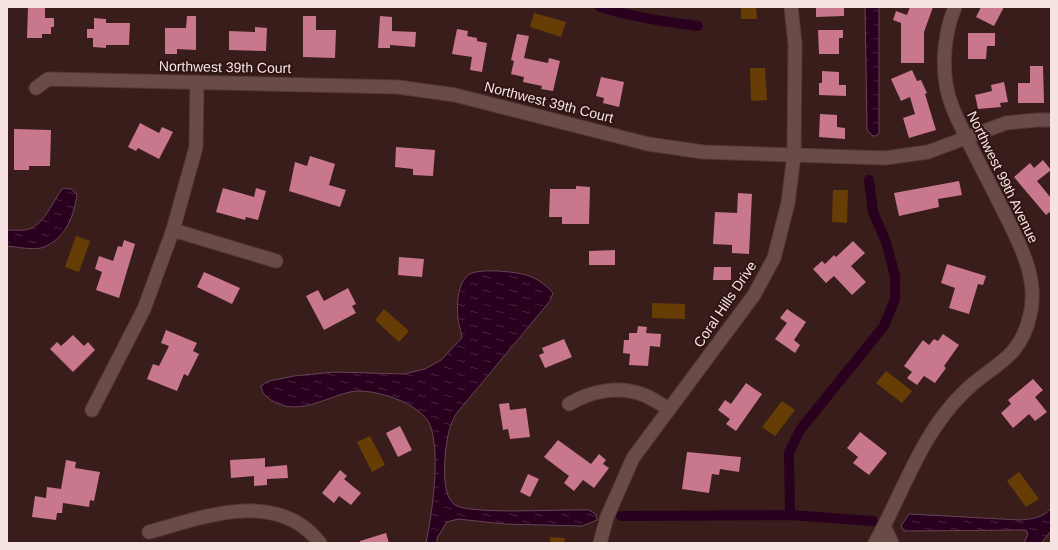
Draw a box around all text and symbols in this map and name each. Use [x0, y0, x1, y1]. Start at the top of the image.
street label: Northwest 39th Court [159, 58, 291, 76]
street label: Northwest 39th Court [483, 78, 615, 126]
street label: Northwest 99th Avenue [964, 109, 1042, 246]
street label: Coral Hills Drive [690, 258, 760, 350]

